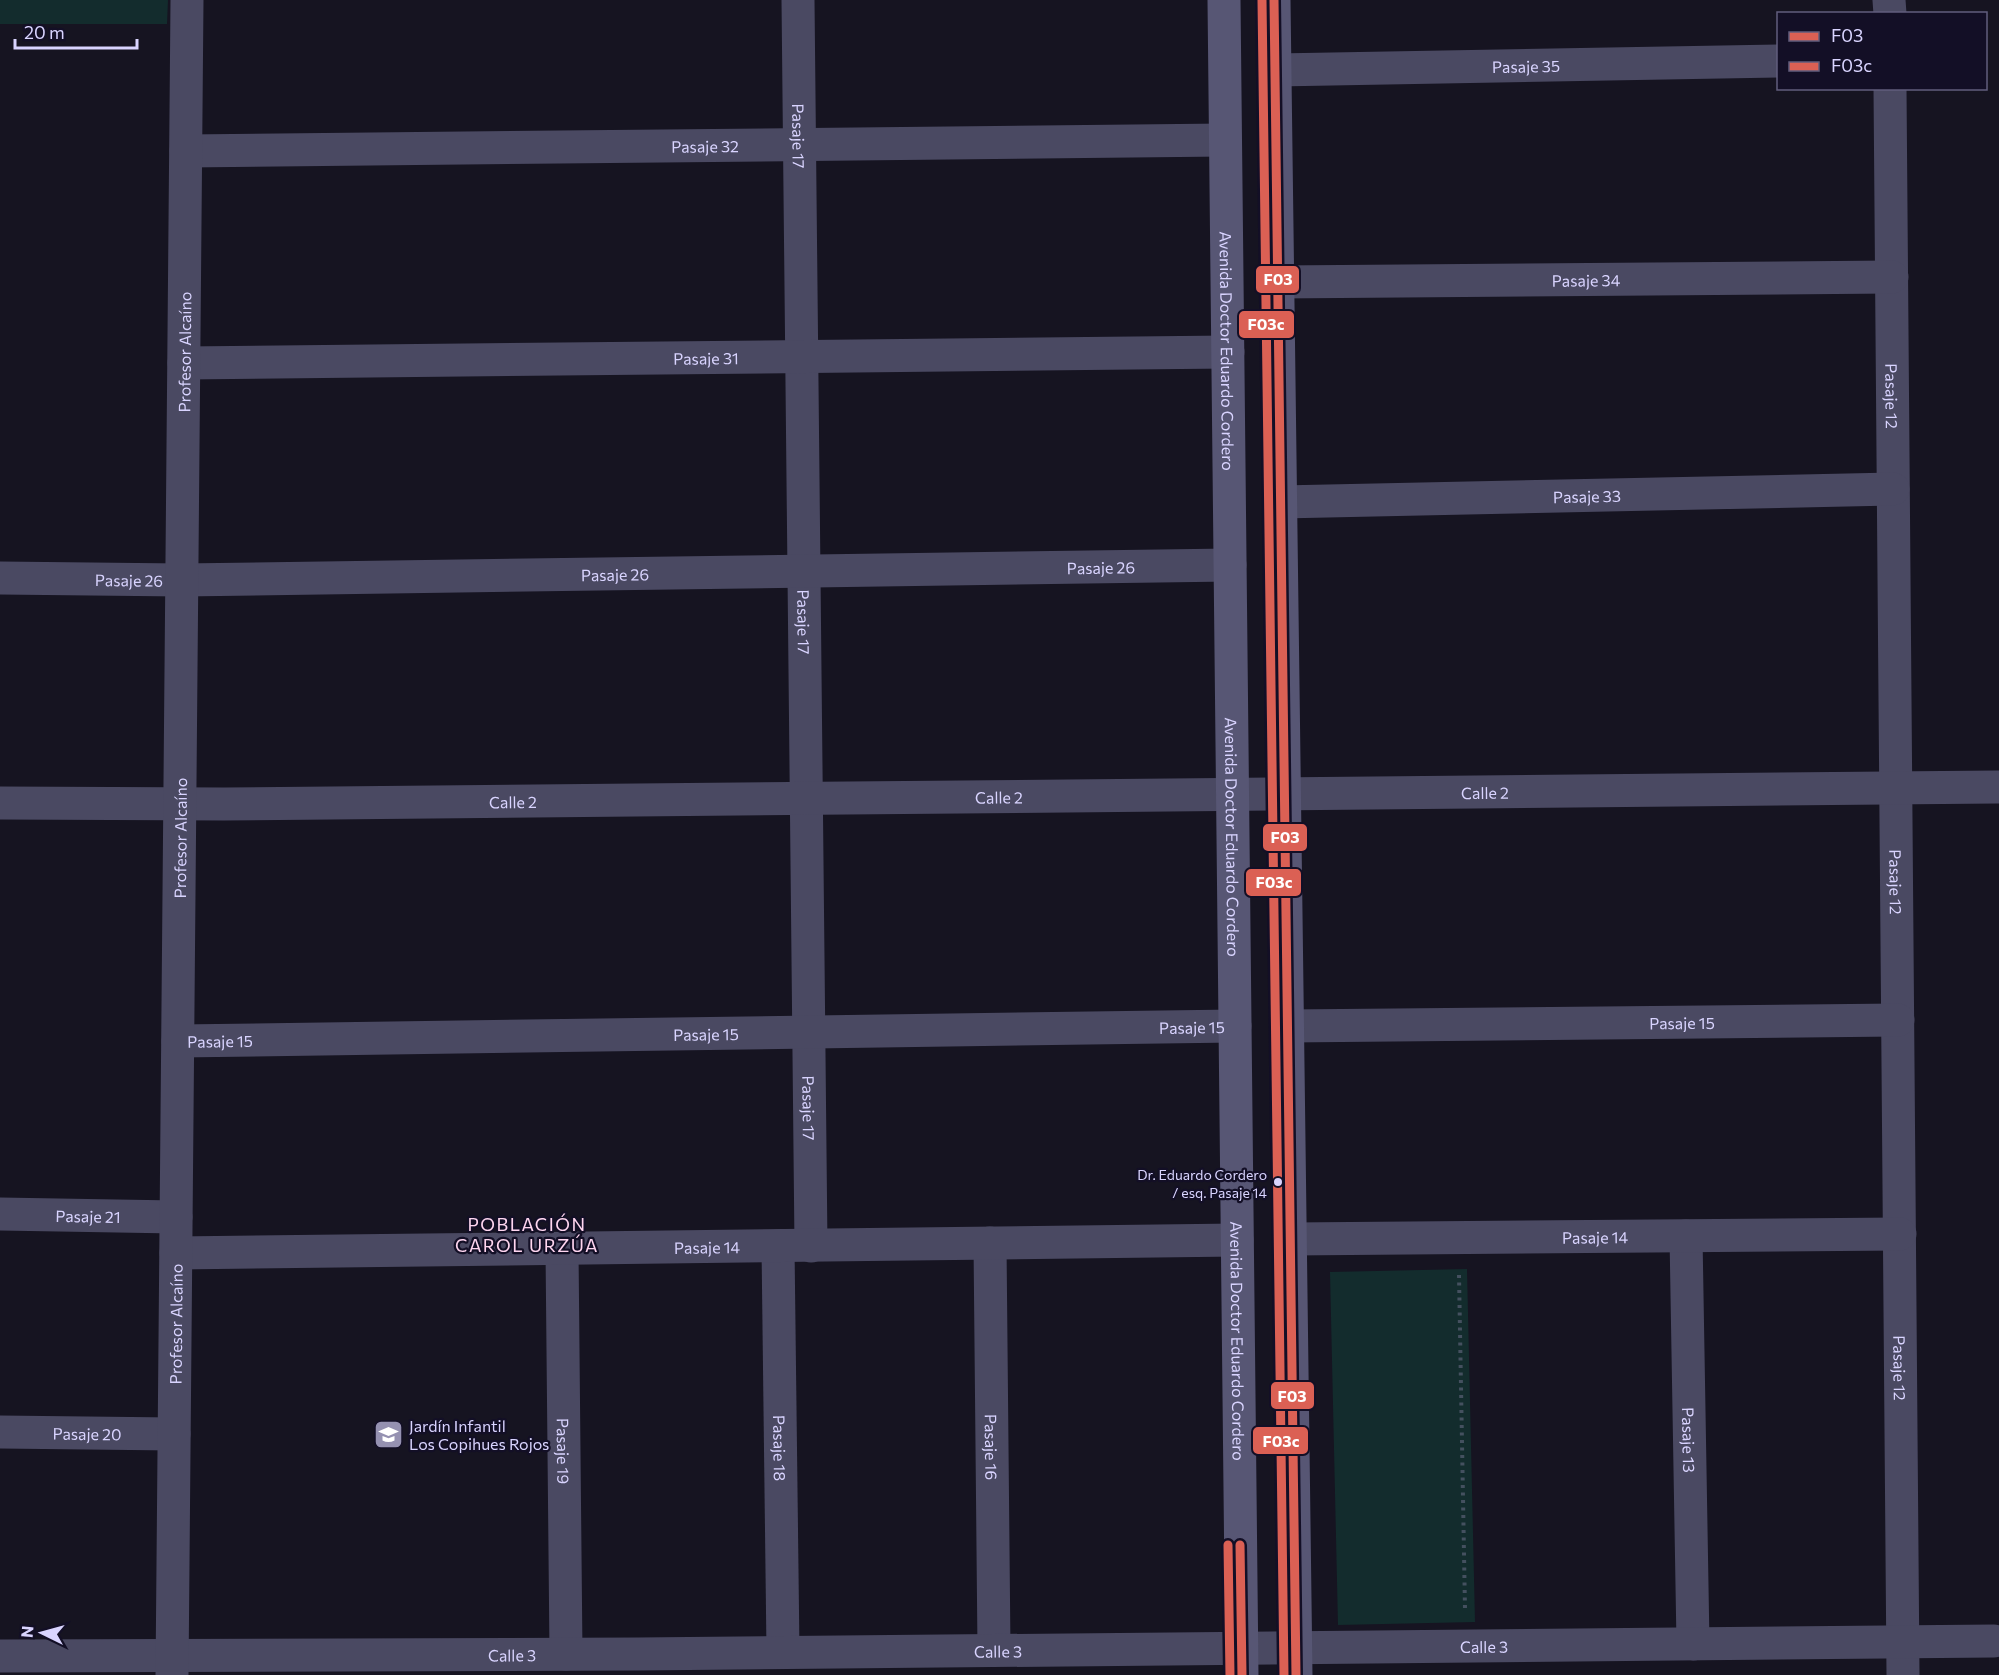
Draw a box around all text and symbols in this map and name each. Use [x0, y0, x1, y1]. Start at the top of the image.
scale bar [15, 12, 136, 50]
legend [1777, 12, 1987, 90]
text: 20 m [24, 21, 65, 43]
text: F03 [1831, 24, 1863, 46]
text: F03c [1831, 54, 1872, 76]
street label: Pasaje 35 [1492, 55, 1560, 76]
street label: Pasaje 17 [790, 103, 809, 169]
street label: Pasaje 32 [671, 136, 739, 155]
street label: Avenida Doctor Eduardo Cordero [1217, 231, 1239, 471]
line badge: F03 [1255, 265, 1300, 294]
text: F03 [1263, 269, 1293, 288]
street label: Pasaje 34 [1552, 270, 1621, 289]
street label: Profesor Alcaíno [174, 292, 194, 412]
line badge: F03c [1238, 310, 1295, 339]
text: F03c [1248, 314, 1285, 333]
street label: Pasaje 31 [673, 348, 739, 367]
street label: Pasaje 12 [1883, 363, 1902, 429]
street label: Pasaje 33 [1553, 485, 1621, 506]
street label: Pasaje 26 [1067, 557, 1135, 577]
street label: Pasaje 26 [581, 564, 649, 584]
street label: Pasaje 26 [95, 570, 163, 589]
street label: Pasaje 17 [795, 589, 814, 655]
street label: Avenida Doctor Eduardo Cordero [1222, 717, 1244, 957]
street label: Profesor Alcaíno [169, 778, 190, 898]
street label: Calle 2 [1461, 782, 1509, 802]
street label: Calle 2 [975, 787, 1023, 806]
street label: Calle 2 [489, 791, 537, 811]
line badge: F03 [1262, 823, 1308, 852]
text: F03 [1270, 827, 1300, 846]
street label: Pasaje 12 [1887, 849, 1906, 915]
line badge: F03c [1245, 868, 1302, 897]
text: F03c [1256, 872, 1293, 891]
street label: Pasaje 15 [1649, 1012, 1715, 1032]
street label: Pasaje 15 [1159, 1017, 1225, 1037]
street label: Pasaje 15 [673, 1024, 739, 1043]
street label: Pasaje 15 [187, 1030, 253, 1050]
street label: Pasaje 17 [800, 1075, 819, 1141]
place label: Dr. Eduardo Cordero / esq. Pasaje 14 [1137, 1166, 1268, 1201]
marker: Dr. Eduardo Cordero / esq. Pasaje 14 [1272, 1176, 1284, 1188]
street label: Pasaje 21 [55, 1205, 121, 1226]
district label: POBLACIÓN CAROL URZÚA [455, 1213, 599, 1256]
street label: Avenida Doctor Eduardo Cordero [1228, 1221, 1249, 1461]
street label: Pasaje 14 [1562, 1227, 1629, 1246]
street label: Pasaje 14 [674, 1237, 741, 1256]
street label: Profesor Alcaíno [165, 1264, 185, 1384]
street label: Pasaje 12 [1891, 1335, 1910, 1401]
line badge: F03 [1270, 1381, 1315, 1410]
text: F03 [1277, 1386, 1307, 1405]
street label: Pasaje 13 [1679, 1407, 1700, 1473]
street label: Pasaje 16 [982, 1414, 1002, 1480]
street label: Pasaje 18 [771, 1415, 790, 1481]
place label: Jardín Infantil Los Copihues Rojos [409, 1416, 549, 1453]
school or university icon: Jardín Infantil Los Copihues Rojos [372, 1418, 404, 1450]
street label: Pasaje 19 [554, 1418, 574, 1484]
street label: Pasaje 20 [52, 1423, 122, 1443]
line badge: F03c [1252, 1426, 1309, 1455]
text: F03c [1263, 1431, 1300, 1450]
north arrow [12, 1603, 72, 1663]
text: N [17, 1625, 37, 1638]
street label: Calle 3 [1460, 1636, 1508, 1656]
street label: Calle 3 [974, 1641, 1022, 1660]
street label: Calle 3 [488, 1645, 536, 1664]

